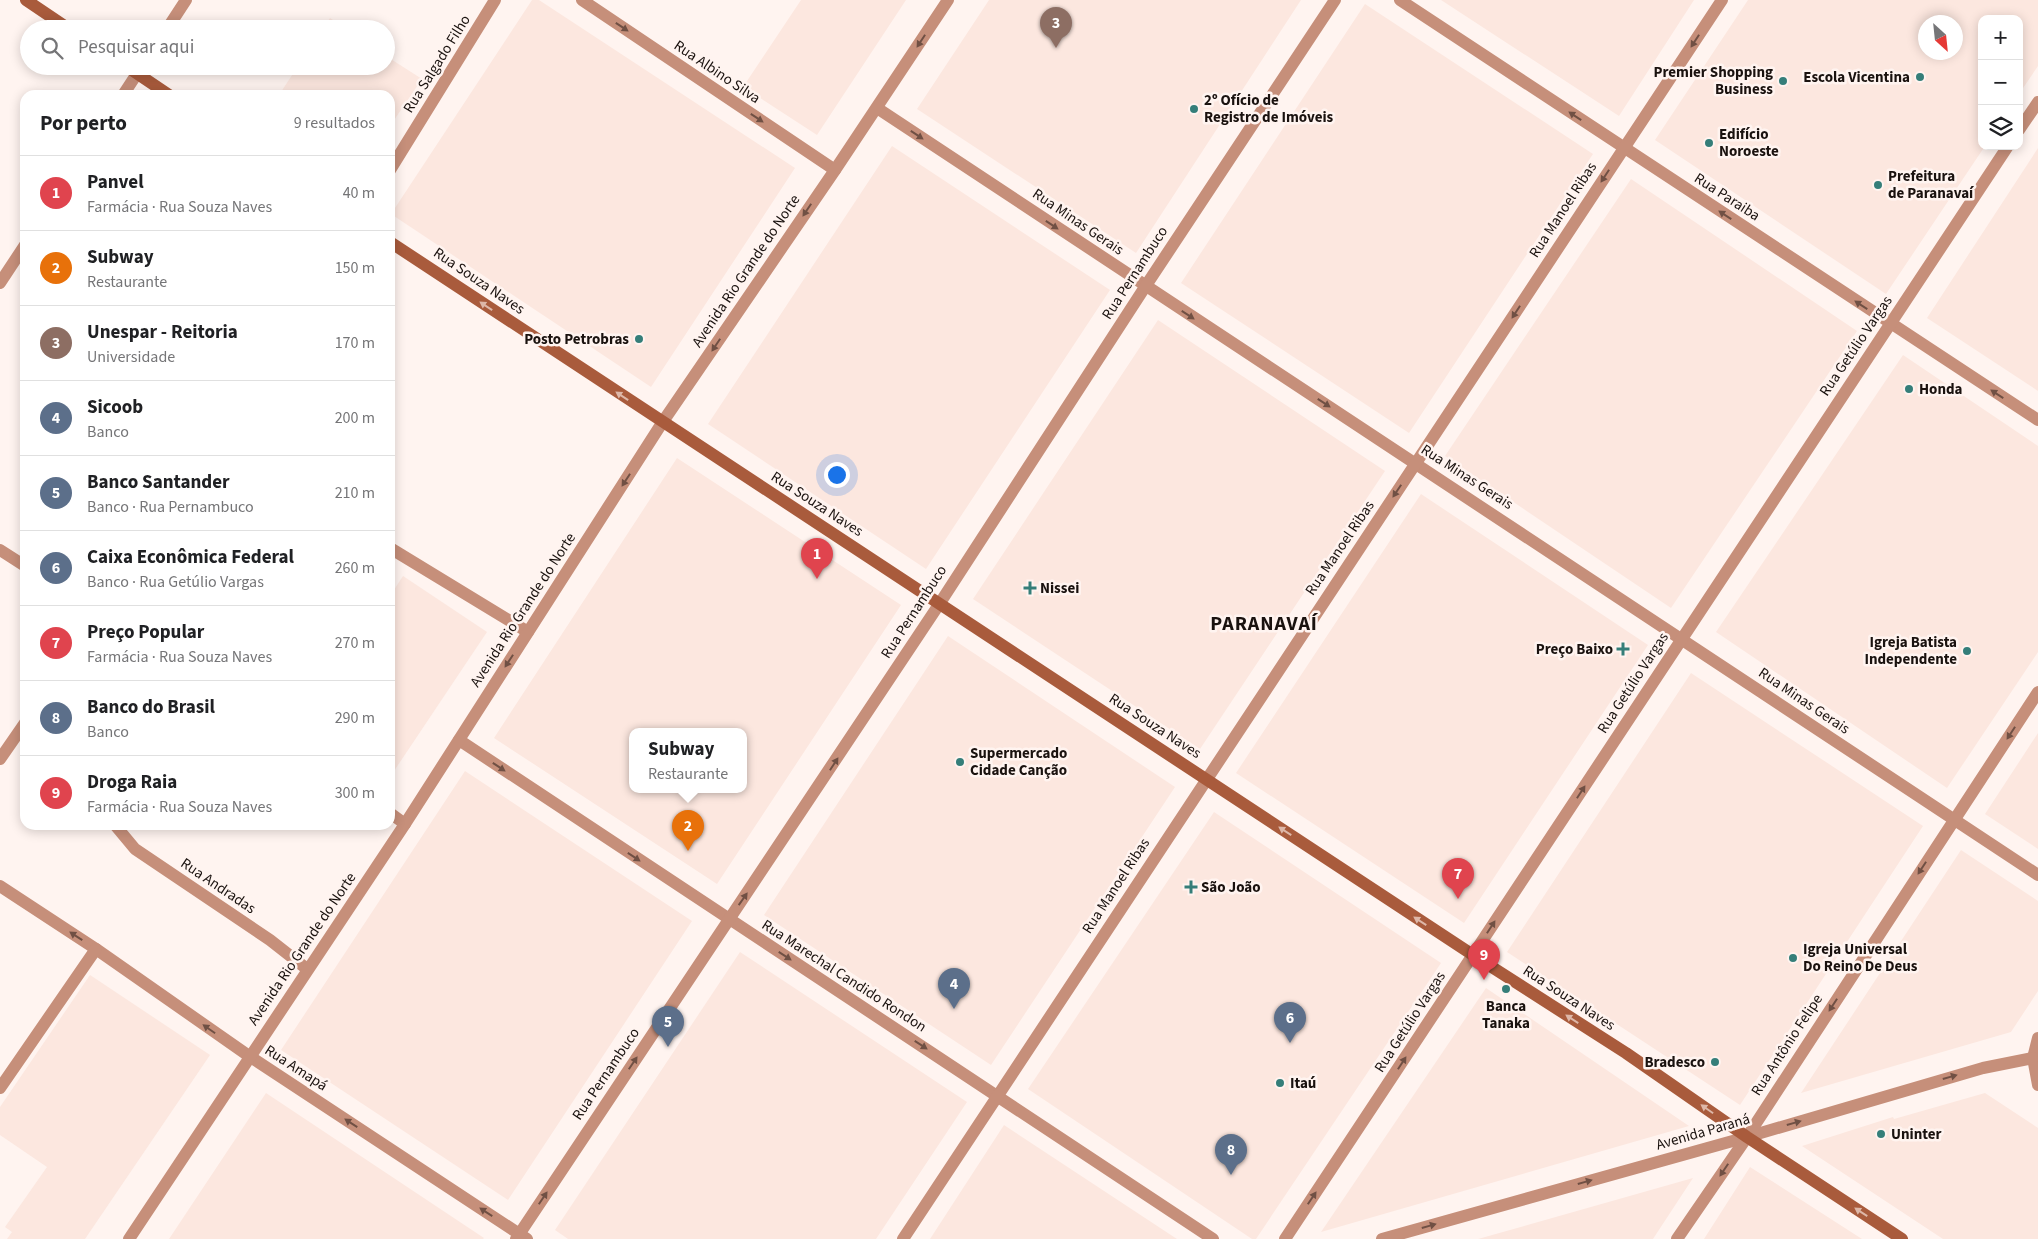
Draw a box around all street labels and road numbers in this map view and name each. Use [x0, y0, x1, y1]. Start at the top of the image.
street label: Rua Salgado Filho [398, 11, 476, 117]
street label: Rua Albino Silva [670, 35, 764, 109]
street label: Rua Manoel Ribas [1524, 158, 1602, 262]
street label: Rua Paraiba [1690, 168, 1764, 226]
street label: Rua Minas Gerais [1028, 184, 1128, 260]
street label: Avenida Rio Grande do Norte [687, 191, 805, 351]
street label: Rua Pernambuco [1097, 222, 1173, 324]
street label: Rua Souza Naves [429, 243, 529, 319]
street label: Rua Getúlio Vargas [1815, 292, 1897, 400]
street label: Rua Minas Gerais [1417, 439, 1517, 515]
street label: Rua Souza Naves [767, 466, 867, 542]
street label: Rua Manoel Ribas [1300, 496, 1380, 600]
street label: Avenida Rio Grande do Norte [465, 529, 581, 691]
street label: Rua Pernambuco [876, 561, 952, 663]
street label: Rua Getúlio Vargas [1592, 628, 1674, 738]
street label: Rua Minas Gerais [1754, 663, 1854, 739]
street label: Rua Souza Naves [1105, 688, 1205, 764]
street label: Rua Manoel Ribas [1077, 834, 1155, 938]
street label: Rua Andradas [176, 853, 260, 919]
street label: Avenida Rio Grande do Norte [243, 869, 361, 1029]
street label: Rua Marechal Candido Rondon [757, 915, 931, 1037]
street label: Rua Souza Naves [1519, 960, 1619, 1036]
street label: Rua Getúlio Vargas [1369, 967, 1451, 1077]
street label: Rua Antônio Felipe [1746, 990, 1828, 1100]
street label: Rua Pernambuco [567, 1024, 645, 1124]
street label: Rua Amapá [260, 1040, 332, 1096]
street label: Avenida Paraná [1654, 1109, 1752, 1155]

